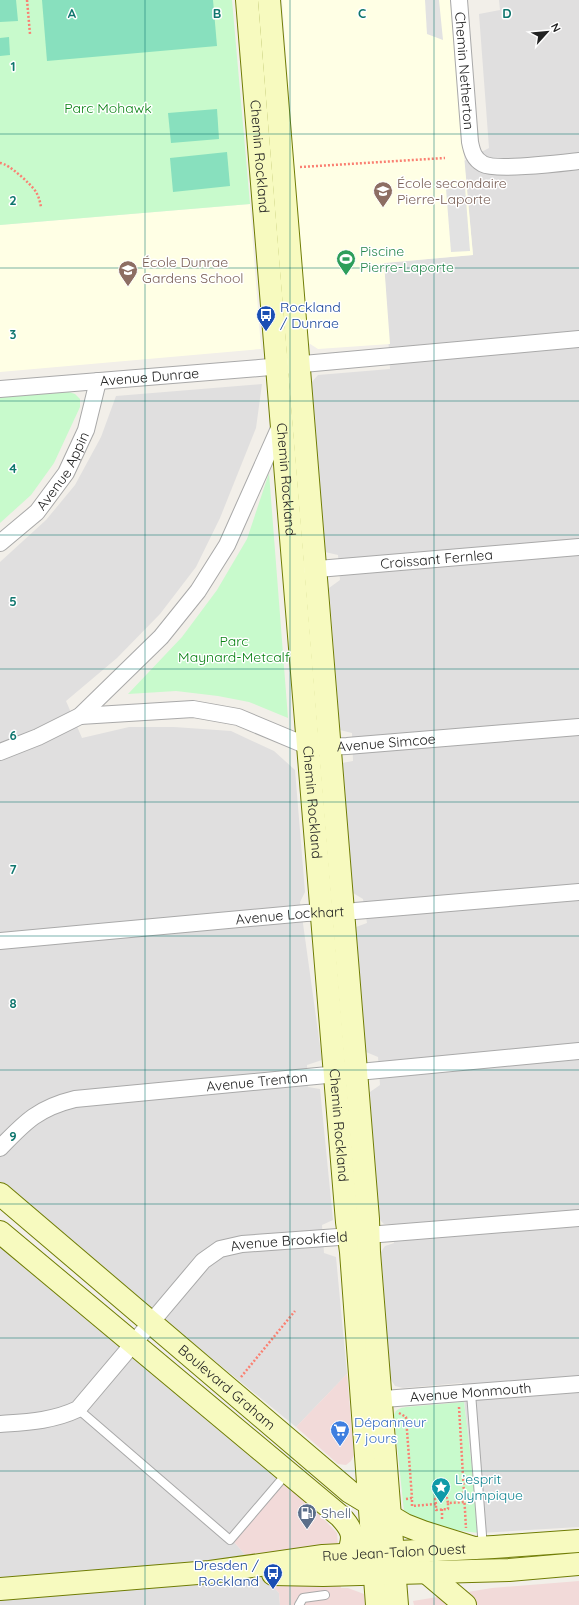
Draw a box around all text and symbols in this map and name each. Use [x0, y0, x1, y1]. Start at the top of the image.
text: A [68, 5, 77, 21]
text: B [213, 5, 221, 21]
text: C [358, 5, 366, 21]
text: D [502, 5, 512, 21]
street label: Chemin Netherton [451, 11, 478, 130]
north arrow [527, 12, 567, 52]
text: N [548, 21, 564, 34]
text: 1 [10, 58, 16, 74]
park label: Parc Mohawk [64, 99, 152, 117]
street label: Chemin Rockland [246, 99, 273, 214]
place label: École secondaire Pierre-Laporte [397, 174, 507, 208]
school or university icon: École secondaire Pierre-Laporte [372, 180, 394, 208]
text: 2 [9, 192, 17, 208]
place label: Piscine Pierre-Laporte [360, 242, 454, 276]
sports icon: Piscine Pierre-Laporte [335, 248, 357, 276]
place label: École Dunrae Gardens School [142, 253, 244, 287]
school or university icon: École Dunrae Gardens School [117, 259, 139, 287]
place label: Rockland / Dunrae [280, 298, 341, 332]
bus stop icon: Rockland / Dunrae [255, 304, 277, 332]
text: 3 [10, 326, 17, 342]
street label: Avenue Dunrae [99, 364, 200, 390]
street label: Chemin Rockland [273, 422, 300, 537]
street label: Avenue Appin [32, 429, 93, 514]
text: 4 [9, 460, 17, 476]
street label: Croissant Fernlea [380, 545, 494, 573]
text: 5 [9, 593, 17, 609]
park label: Parc Maynard-Metcalf [178, 632, 290, 666]
text: 6 [9, 727, 17, 743]
street label: Avenue Simcoe [336, 730, 436, 755]
street label: Chemin Rockland [299, 745, 326, 860]
text: 7 [9, 861, 17, 877]
street label: Avenue Lockhart [235, 902, 345, 928]
text: 8 [9, 995, 17, 1011]
street label: Avenue Trenton [205, 1068, 308, 1095]
street label: Chemin Rockland [325, 1068, 353, 1183]
text: 9 [9, 1128, 17, 1144]
street label: Avenue Brookfield [228, 1227, 348, 1255]
street label: Boulevard Graham [174, 1341, 279, 1434]
street label: Avenue Monmouth [409, 1379, 532, 1406]
place label: Dépanneur 7 jours [354, 1413, 427, 1447]
supermarket icon: Dépanneur 7 jours [329, 1419, 351, 1447]
place label: L’esprit olympique [455, 1470, 523, 1504]
place icon: L’esprit olympique [430, 1476, 452, 1504]
fuel station icon: Shell [296, 1502, 318, 1530]
place label: Shell [321, 1504, 351, 1522]
street label: Rue Jean-Talon Ouest [322, 1539, 467, 1565]
place label: Dresden / Rockland [194, 1556, 260, 1590]
bus stop icon: Dresden / Rockland [262, 1562, 284, 1590]

